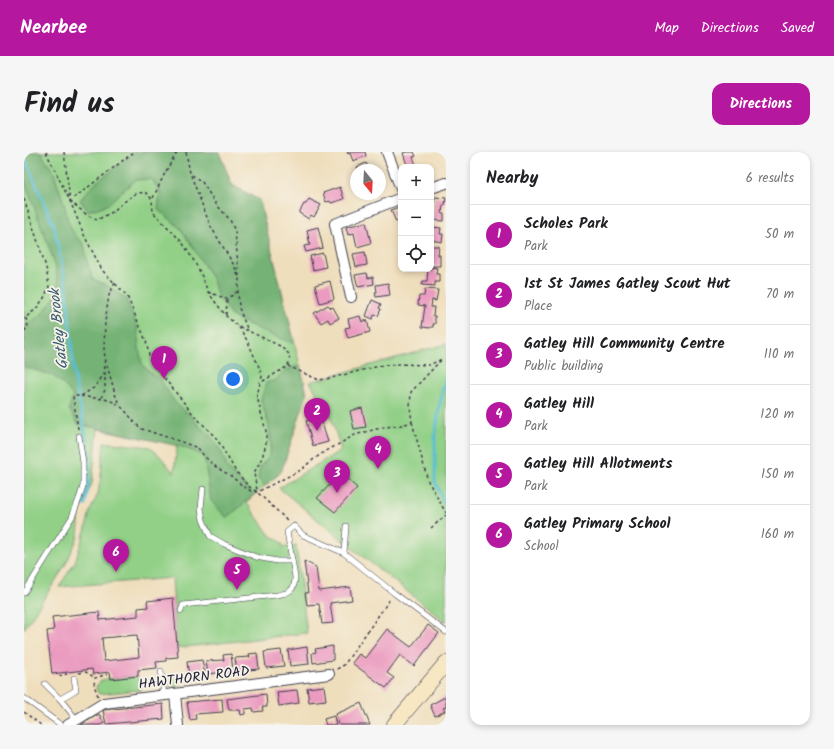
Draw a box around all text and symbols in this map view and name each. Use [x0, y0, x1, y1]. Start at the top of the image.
text: Nearbee [20, 13, 87, 43]
text: Map [654, 17, 679, 39]
text: Directions [701, 17, 759, 39]
text: Saved [781, 17, 814, 39]
text: Find us [24, 82, 115, 127]
button: Directions [712, 83, 810, 125]
north arrow [350, 164, 386, 200]
map controls [398, 164, 434, 272]
button: + [398, 164, 434, 200]
text: Nearby [486, 165, 538, 192]
text: 6 results [746, 168, 794, 189]
button: − [398, 200, 434, 236]
text: Scholes Park [524, 212, 608, 236]
text: 1 [497, 224, 501, 245]
text: 50 m [765, 224, 794, 245]
button: locate [398, 236, 434, 272]
text: Park [524, 236, 548, 257]
text: 1st St James Gatley Scout Hut [524, 272, 731, 296]
text: 2 [495, 284, 503, 305]
text: 70 m [766, 284, 794, 305]
water label: Gatley Brook [43, 286, 75, 370]
text: Place [524, 296, 552, 317]
text: Gatley Hill Community Centre [524, 332, 725, 356]
text: 3 [495, 344, 503, 365]
text: 110 m [764, 344, 794, 365]
pin: 1 [151, 346, 177, 379]
text: Public building [524, 356, 603, 377]
your location [223, 369, 243, 389]
text: Gatley Hill [524, 392, 594, 416]
pin: 2 [304, 398, 330, 431]
text: 4 [495, 404, 503, 425]
text: 120 m [760, 404, 794, 425]
text: Park [524, 416, 548, 437]
pin: 4 [365, 436, 391, 469]
text: Gatley Hill Allotments [524, 452, 672, 476]
pin: 3 [324, 460, 350, 493]
text: 5 [496, 464, 502, 485]
text: 150 m [761, 464, 794, 485]
text: Park [524, 476, 548, 497]
text: Gatley Primary School [524, 512, 671, 536]
text: 6 [495, 524, 503, 545]
text: 160 m [761, 524, 794, 545]
text: School [524, 536, 559, 557]
pin: 6 [103, 539, 129, 572]
pin: 5 [224, 557, 250, 590]
street label: HAWTHORN ROAD [137, 660, 251, 696]

